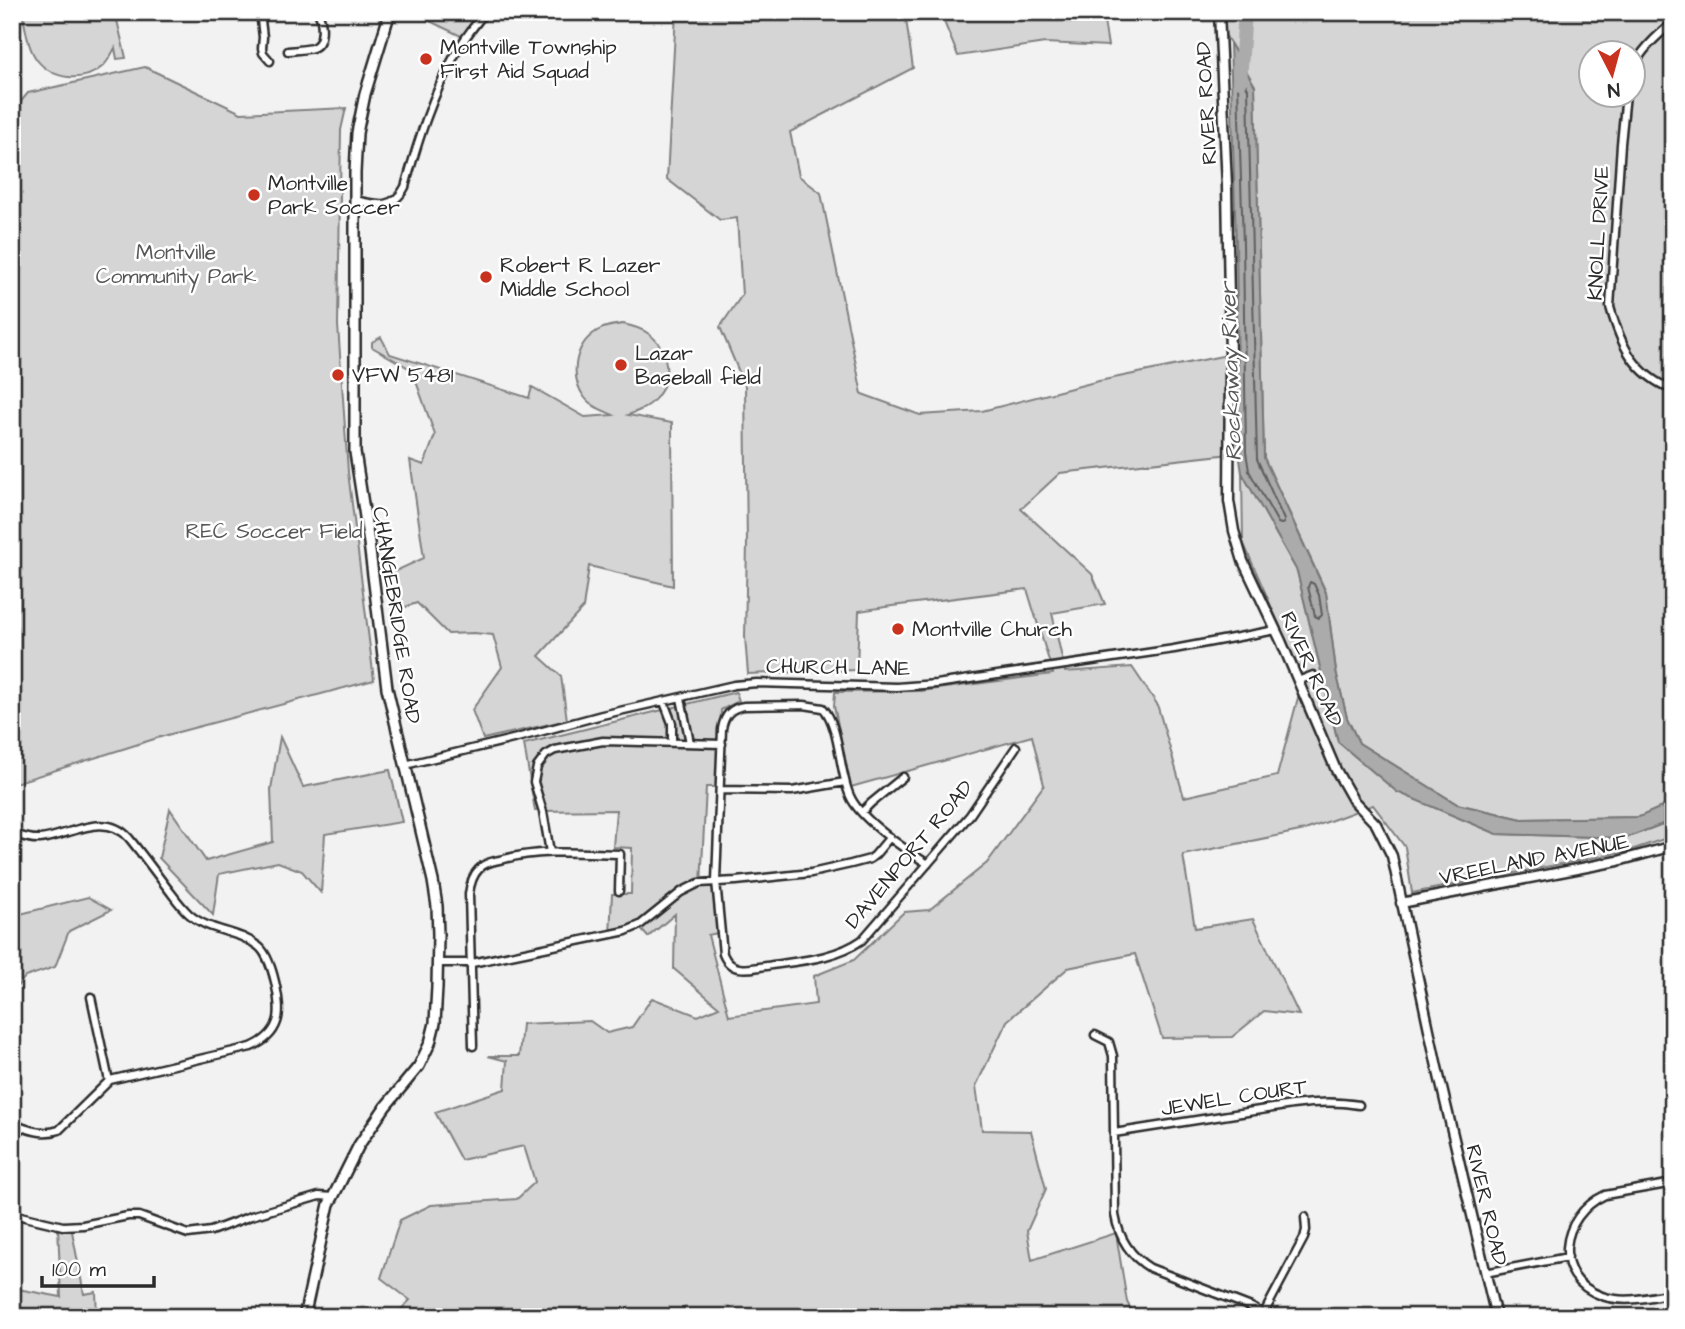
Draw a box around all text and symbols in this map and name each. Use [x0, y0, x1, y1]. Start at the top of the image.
place label: Montville Township First Aid Squad [440, 33, 617, 86]
north arrow [1576, 38, 1646, 108]
street label: RIVER ROAD [1189, 40, 1224, 165]
marker: Montville Township First Aid Squad [418, 51, 434, 67]
text: N [1606, 75, 1621, 103]
street label: KNOLL DRIVE [1580, 164, 1617, 301]
place label: Montville Park Soccer [268, 169, 400, 222]
marker: Montville Park Soccer [246, 187, 262, 203]
park label: Montville Community Park [96, 238, 256, 293]
place label: Robert R Lazer Middle School [500, 251, 661, 304]
marker: Robert R Lazer Middle School [478, 269, 494, 285]
water label: Rockaway River [1212, 280, 1251, 462]
place label: Lazar Baseball field [635, 339, 761, 392]
marker: Lazar Baseball field [613, 357, 629, 373]
place label: VFW 5481 [352, 361, 454, 390]
marker: VFW 5481 [330, 367, 346, 383]
street label: CHANGEBRIDGE ROAD [365, 504, 428, 726]
park label: REC Soccer Field [185, 517, 363, 546]
street label: RIVER ROAD [1273, 607, 1350, 732]
place label: Montville Church [912, 615, 1072, 644]
marker: Montville Church [890, 621, 906, 637]
street label: CHURCH LANE [766, 652, 911, 683]
street label: DAVENPORT ROAD [839, 774, 980, 935]
street label: VREELAND AVENUE [1437, 827, 1632, 892]
street label: JEWEL COURT [1159, 1071, 1310, 1123]
street label: RIVER ROAD [1459, 1142, 1515, 1269]
scale bar [42, 1245, 154, 1289]
text: 100 m [52, 1255, 107, 1284]

